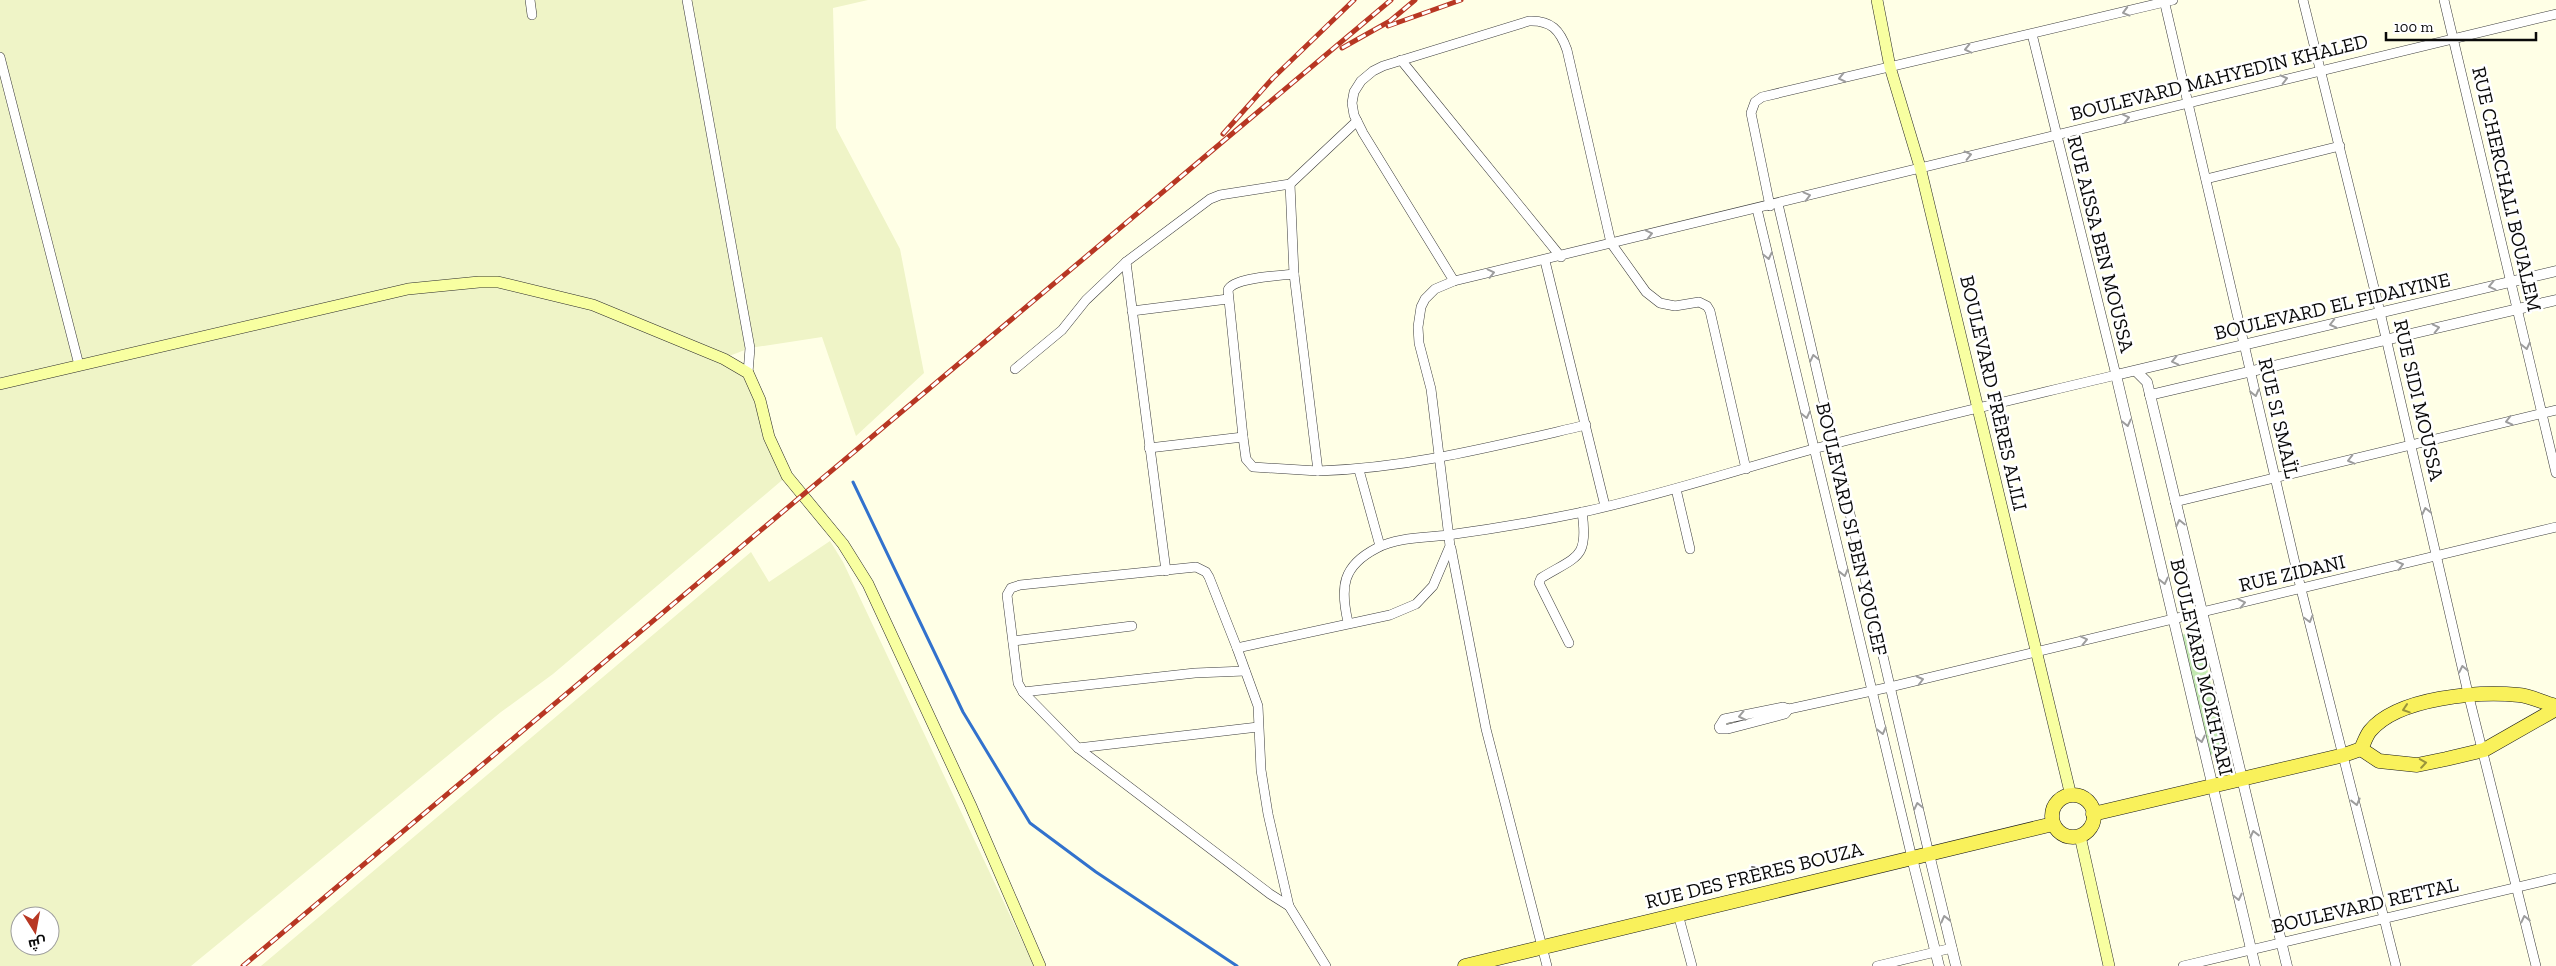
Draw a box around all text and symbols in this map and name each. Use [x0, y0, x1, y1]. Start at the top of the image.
one-way arrow [2123, 7, 2131, 17]
scale bar [2386, 10, 2536, 42]
text: 100 m [2394, 18, 2433, 36]
street label: BOULEVARD MAHYEDIN KHALED [2068, 28, 2370, 126]
one-way arrow [1963, 43, 1972, 54]
street label: RUE CHERCHALI BOUALEM [2467, 64, 2547, 314]
one-way arrow [1838, 72, 1847, 83]
one-way arrow [2279, 74, 2288, 85]
one-way arrow [2121, 113, 2130, 124]
street label: RUE AISSA BEN MOUSSA [2062, 133, 2140, 356]
one-way arrow [1963, 150, 1972, 161]
one-way arrow [1803, 192, 1811, 202]
one-way arrow [1645, 229, 1654, 240]
one-way arrow [1762, 252, 1773, 261]
street label: BOULEVARD EL FIDAIYINE [2212, 267, 2452, 345]
one-way arrow [1487, 268, 1496, 279]
street label: BOULEVARD FRÈRES ALILI [1955, 273, 2033, 513]
one-way arrow [2487, 280, 2496, 291]
street label: RUE SIDI MOUSSA [2389, 317, 2449, 484]
one-way arrow [2329, 318, 2338, 329]
one-way arrow [2431, 323, 2440, 334]
one-way arrow [2520, 342, 2531, 350]
one-way arrow [1809, 354, 1820, 362]
one-way arrow [2171, 355, 2180, 366]
street label: RUE SI SMAÏL [2253, 355, 2305, 481]
one-way arrow [2249, 388, 2260, 397]
street label: BOULEVARD SI BEN YOUCEF [1811, 400, 1893, 658]
one-way arrow [1800, 410, 1811, 419]
one-way arrow [2504, 415, 2513, 426]
one-way arrow [2121, 418, 2132, 427]
one-way arrow [2346, 454, 2355, 465]
one-way arrow [2421, 506, 2432, 515]
one-way arrow [2175, 518, 2186, 527]
street label: RUE ZIDANI [2236, 549, 2348, 597]
street label: BOULEVARD MOKHTARI [2165, 556, 2239, 778]
one-way arrow [2396, 560, 2405, 571]
one-way arrow [1838, 568, 1849, 577]
one-way arrow [2158, 576, 2169, 585]
one-way arrow [2238, 598, 2246, 609]
one-way arrow [2303, 615, 2314, 623]
one-way arrow [2079, 635, 2088, 646]
one-way arrow [2458, 665, 2469, 674]
one-way arrow [1915, 675, 1924, 686]
one-way arrow [2402, 703, 2411, 713]
one-way arrow [1737, 710, 1746, 720]
one-way arrow [1876, 726, 1887, 735]
one-way arrow [2195, 735, 2206, 744]
one-way arrow [2420, 758, 2428, 769]
one-way arrow [2350, 797, 2361, 806]
one-way arrow [1913, 802, 1924, 811]
one-way arrow [2249, 829, 2260, 838]
street label: RUE DES FRÈRES BOUZA [1643, 836, 1866, 914]
street label: BOULEVARD RETTAL [2269, 872, 2461, 938]
one-way arrow [2232, 893, 2243, 902]
north arrow [10, 906, 60, 956]
one-way arrow [2520, 914, 2531, 923]
one-way arrow [1940, 915, 1950, 923]
text: ش [27, 933, 48, 953]

